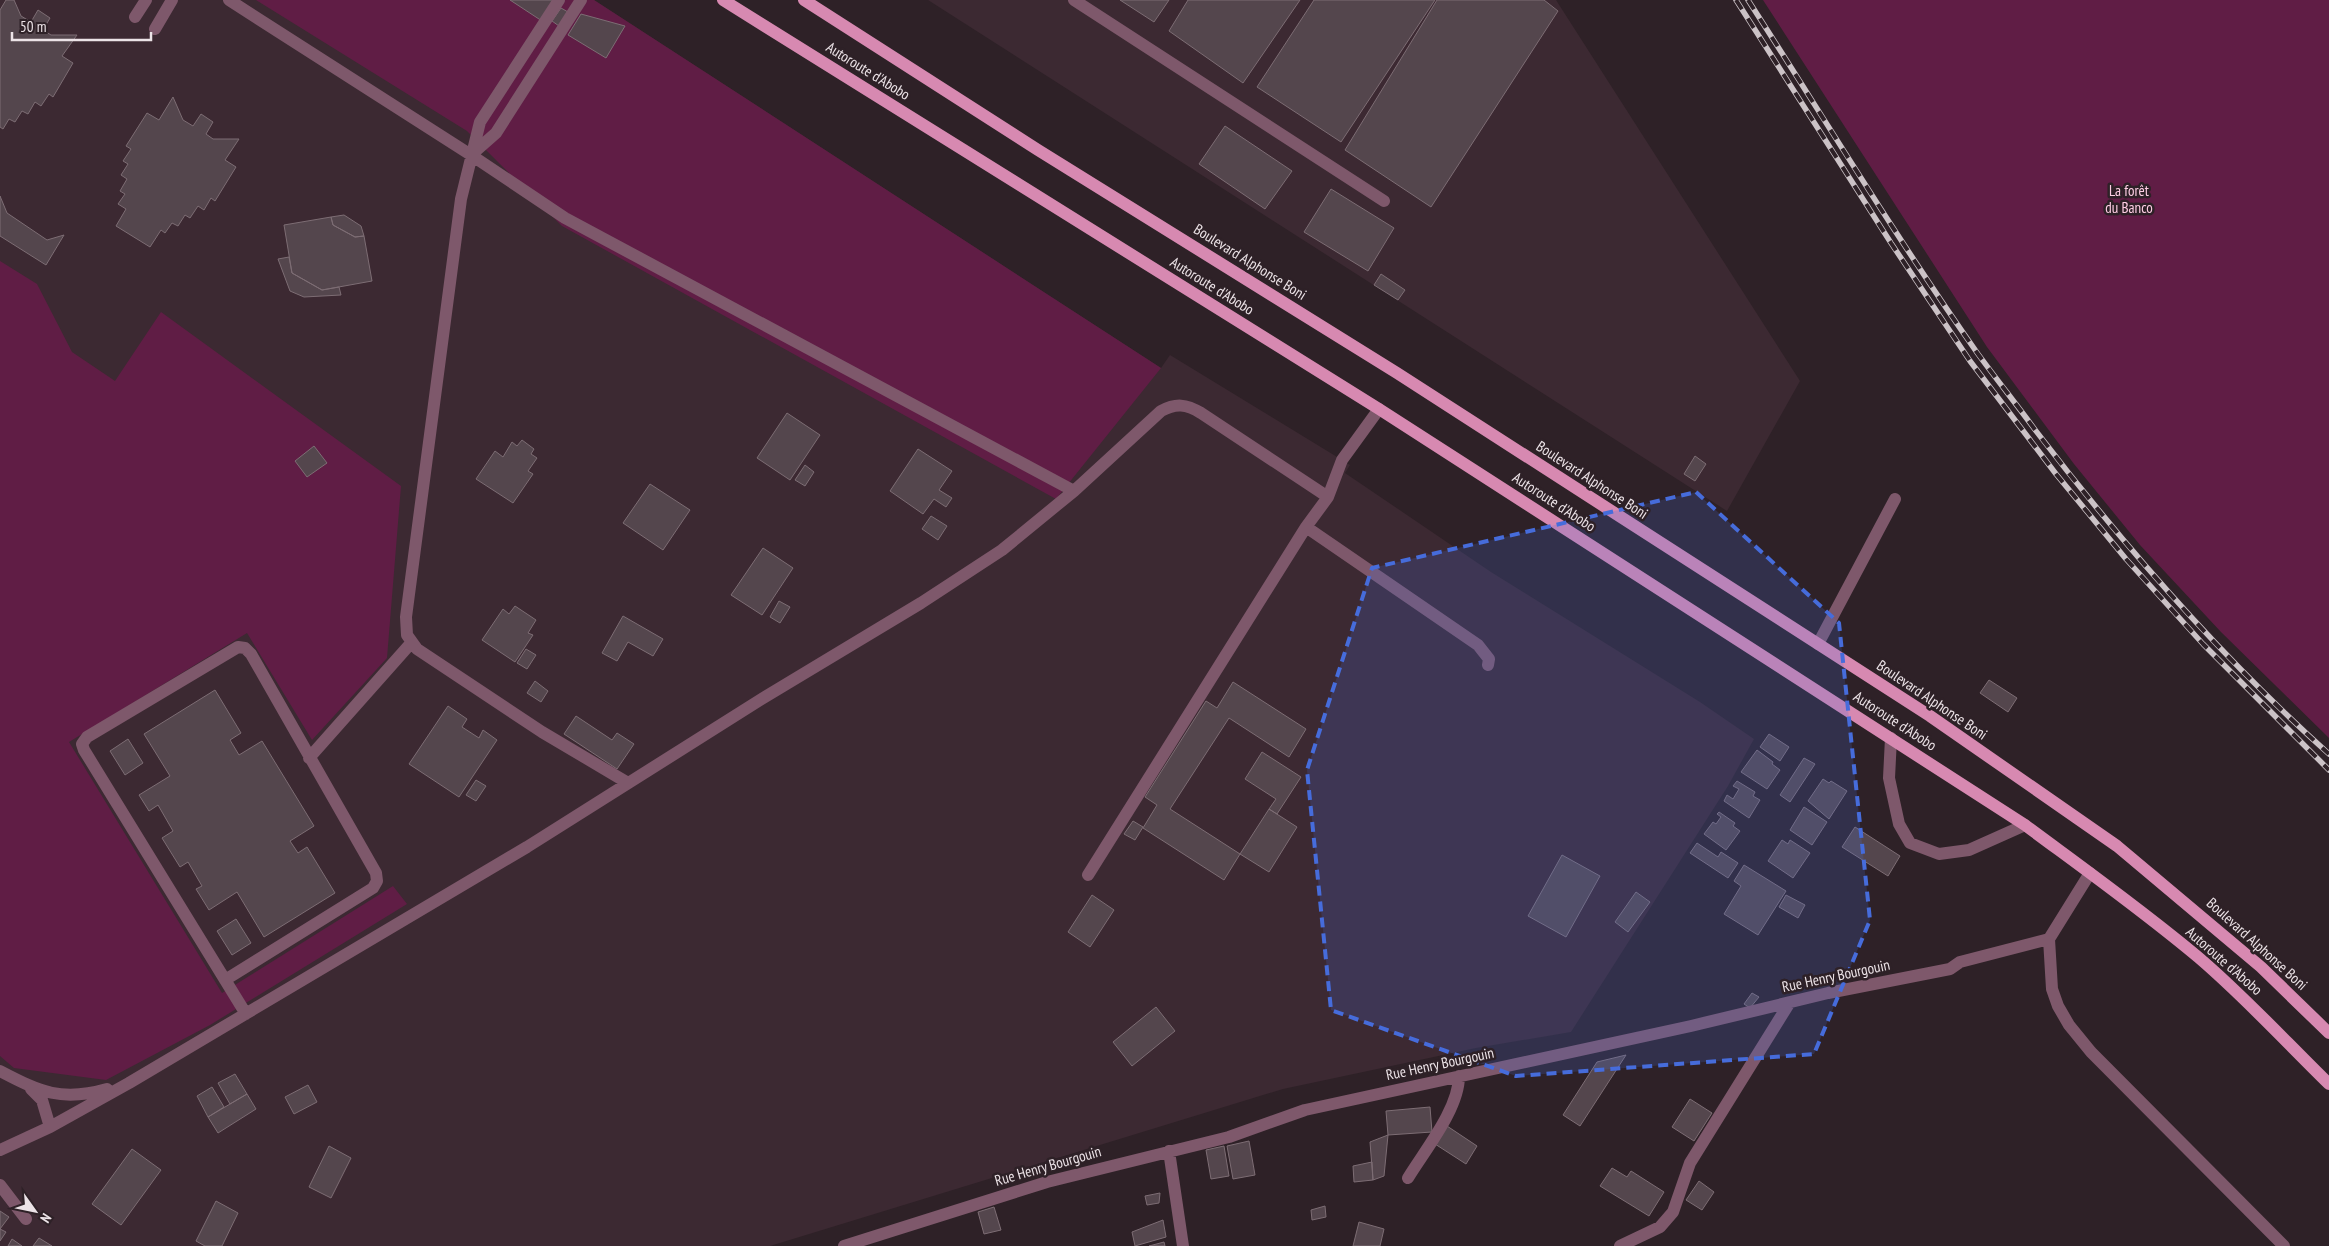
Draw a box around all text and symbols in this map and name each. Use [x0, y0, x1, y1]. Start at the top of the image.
scale bar [12, 10, 151, 42]
text: 50 m [20, 17, 46, 36]
street label: Autoroute d'Abobo [823, 37, 914, 104]
park label: La forêt du Banco [2105, 181, 2153, 217]
street label: Boulevard Alphonse Boni [1190, 219, 1310, 304]
street label: Autoroute d'Abobo [1167, 252, 1258, 319]
street label: Boulevard Alphonse Boni [1533, 436, 1652, 523]
street label: Autoroute d'Abobo [1509, 468, 1599, 536]
street label: Boulevard Alphonse Boni [1873, 656, 1991, 744]
street label: Autoroute d'Abobo [1850, 687, 1940, 755]
street label: Boulevard Alphonse Boni [2203, 893, 2312, 994]
street label: Autoroute d'Abobo [2182, 922, 2267, 999]
street label: Rue Henry Bourgouin [1780, 955, 1892, 996]
street label: Rue Henry Bourgouin [1384, 1043, 1496, 1084]
street label: Rue Henry Bourgouin [992, 1141, 1103, 1190]
north arrow [10, 1186, 60, 1236]
text: N [36, 1210, 56, 1226]

